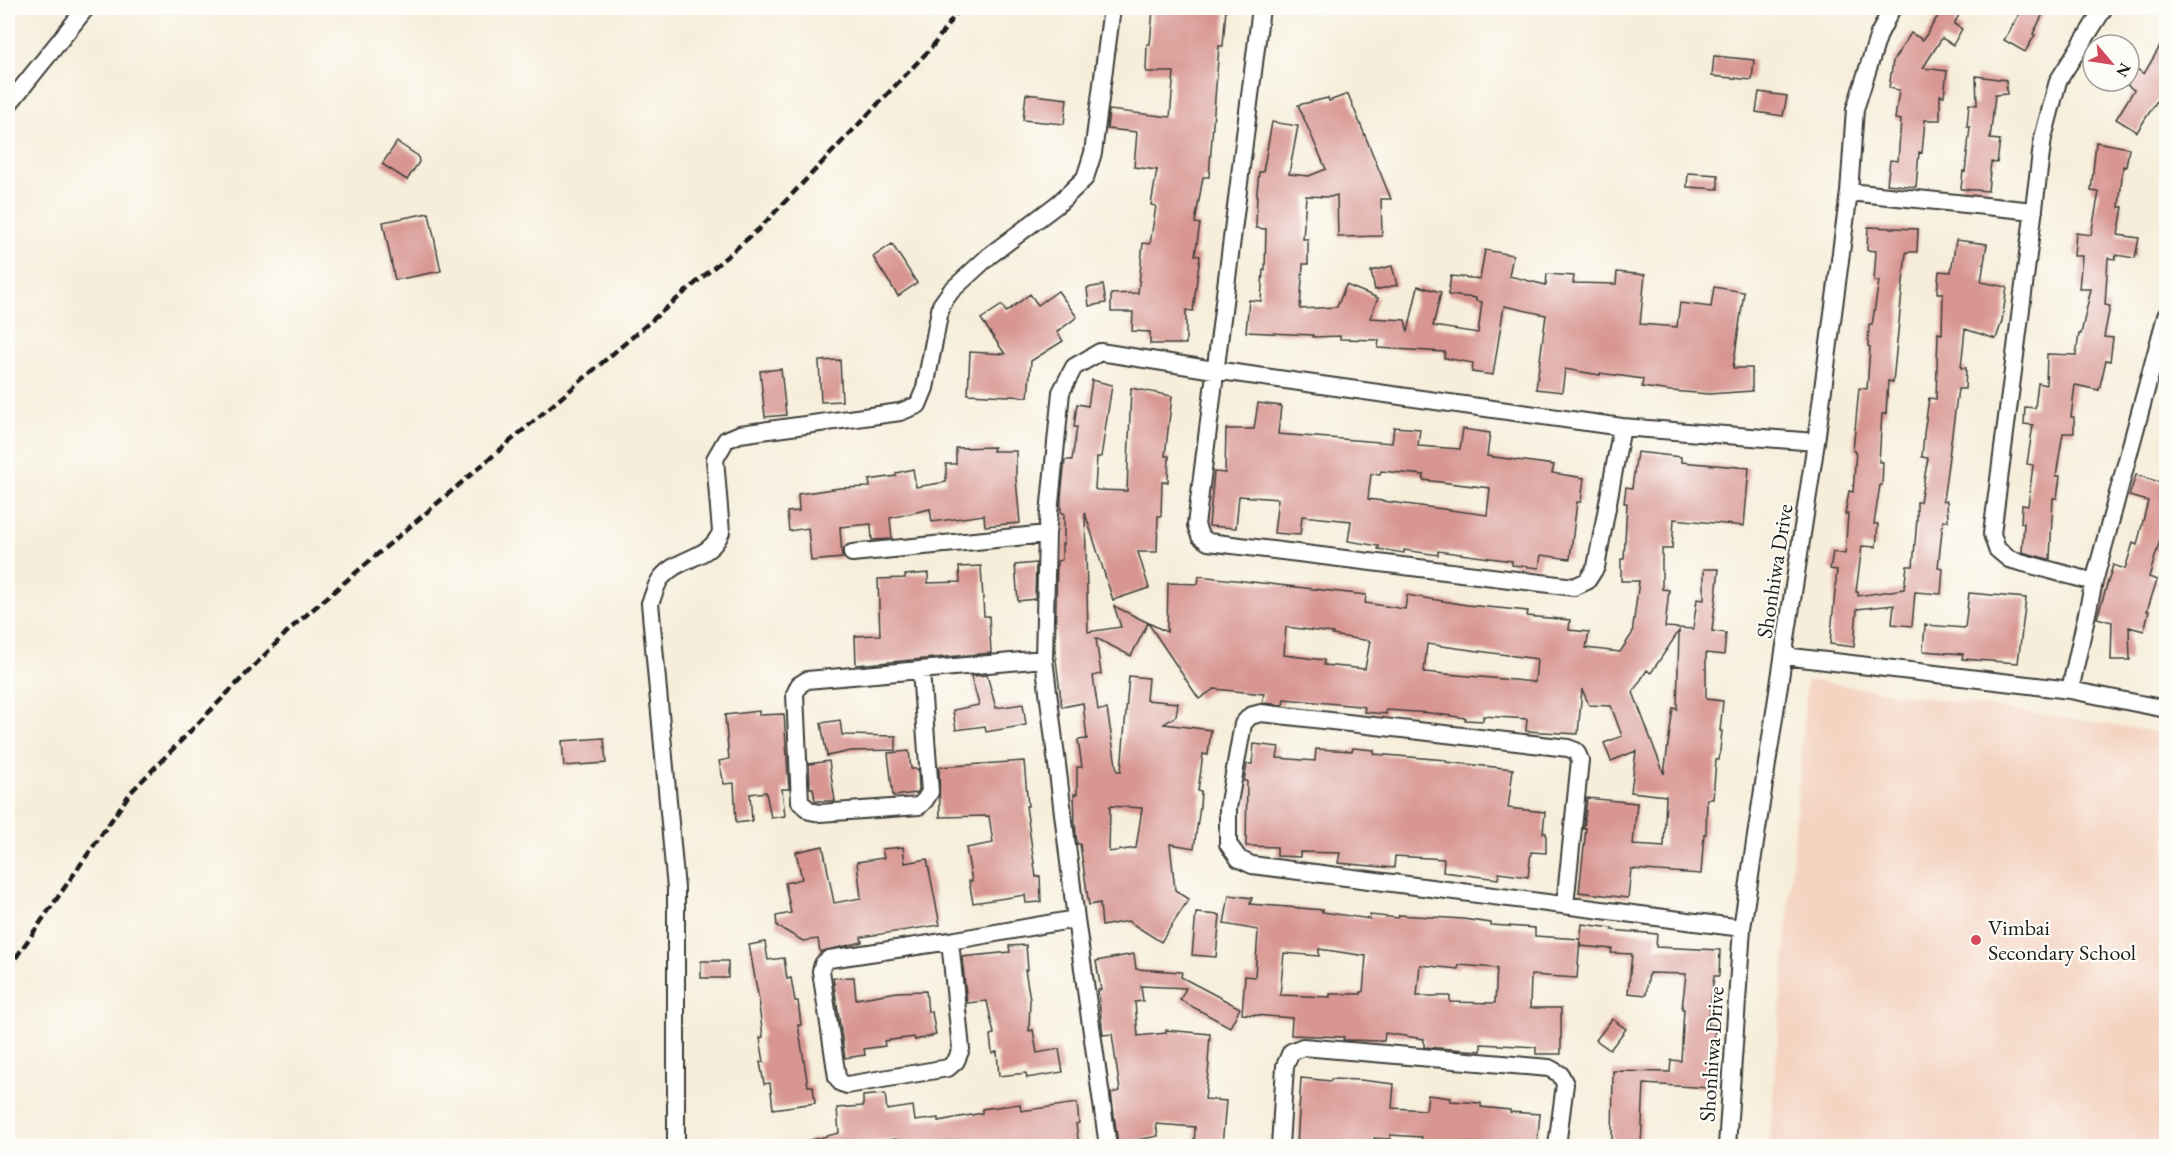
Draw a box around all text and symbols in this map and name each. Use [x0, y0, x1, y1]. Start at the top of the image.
north arrow [2081, 33, 2141, 93]
text: N [2111, 59, 2136, 81]
street label: Shonhiwa Drive [1750, 501, 1799, 640]
place label: Vimbai Secondary School [1988, 913, 2136, 967]
marker: Vimbai Secondary School [1969, 933, 1983, 947]
street label: Shonhiwa Drive [1692, 985, 1731, 1123]

